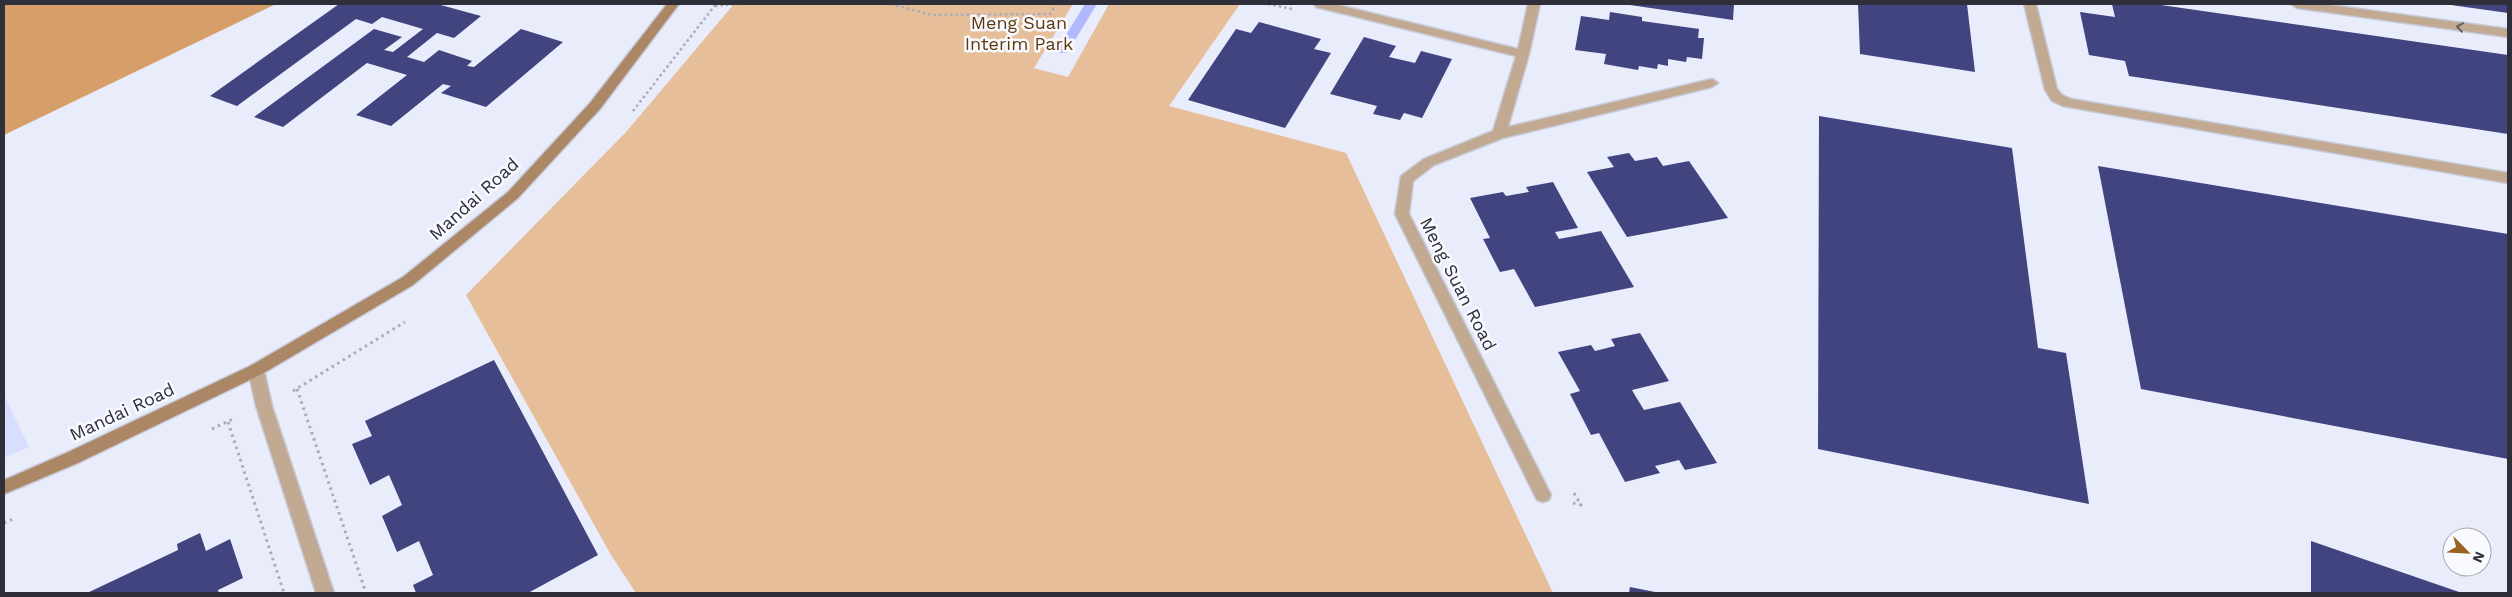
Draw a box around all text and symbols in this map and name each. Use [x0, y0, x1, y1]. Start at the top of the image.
park label: Meng Suan Interim Park [965, 12, 1073, 54]
one-way arrow [2456, 22, 2464, 32]
street label: Mandai Road [425, 153, 523, 244]
street label: Meng Suan Road [1416, 214, 1501, 354]
street label: Mandai Road [66, 378, 177, 445]
north arrow [2442, 527, 2492, 577]
text: N [2469, 549, 2488, 565]

